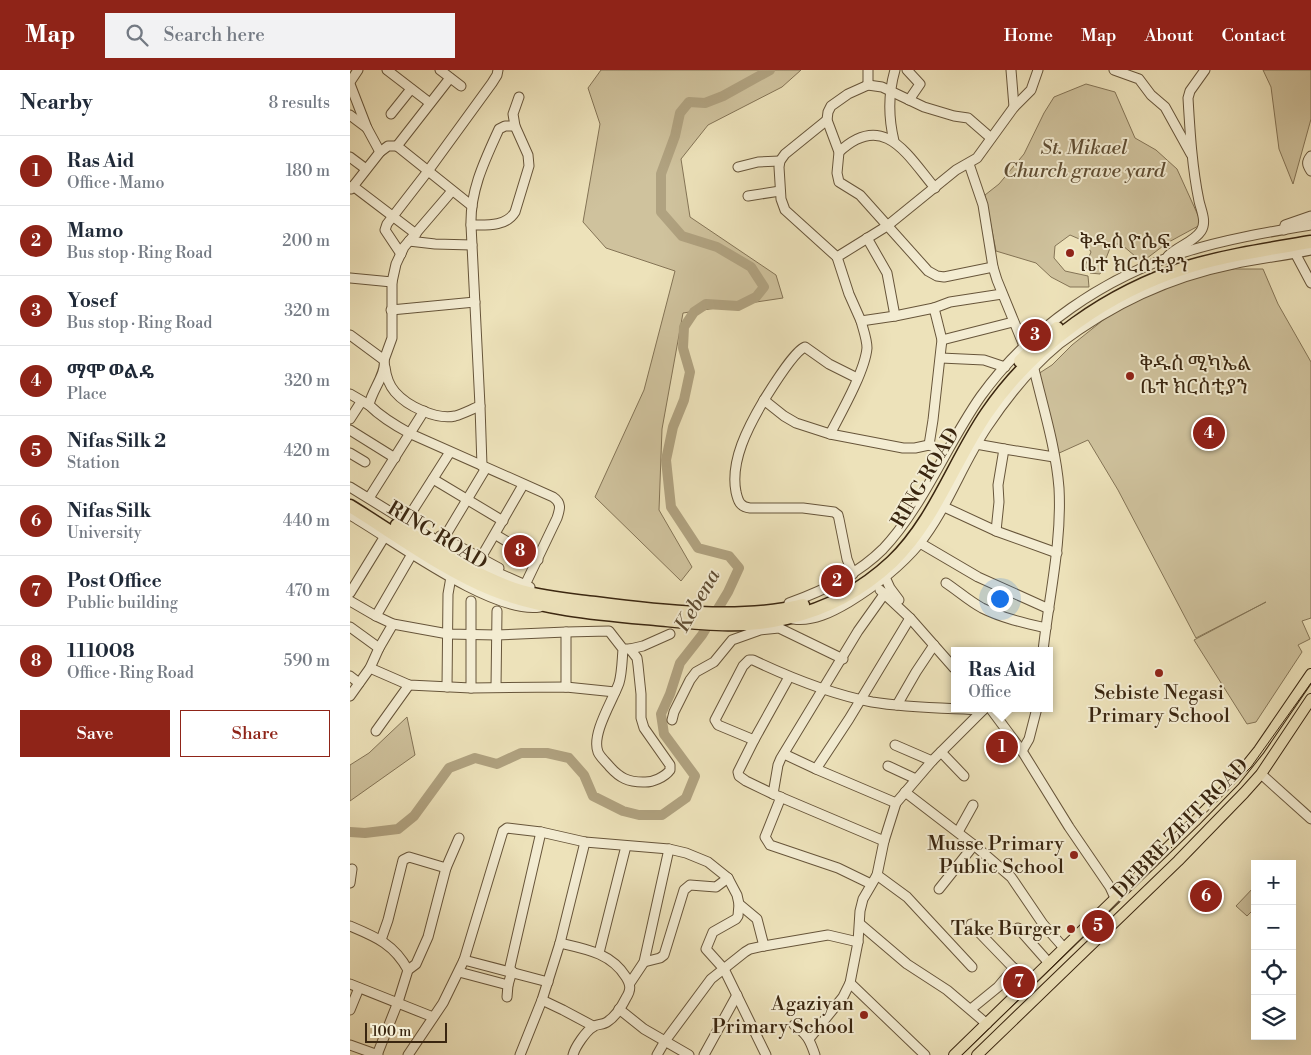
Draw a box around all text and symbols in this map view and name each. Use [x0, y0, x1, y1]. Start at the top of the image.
search box [105, 13, 455, 58]
text: Map [25, 20, 75, 50]
icon: search [123, 21, 151, 49]
text: Search here [163, 23, 265, 47]
text: Home [1004, 24, 1053, 47]
text: Map [1081, 24, 1117, 47]
text: About [1145, 24, 1194, 47]
text: Contact [1222, 24, 1286, 47]
text: Nearby [20, 90, 93, 116]
text: 8 results [268, 93, 330, 113]
park label: St. Mikael Church grave yard [1003, 136, 1166, 184]
text: Ras Aid [67, 149, 135, 173]
text: 1 [32, 161, 40, 181]
text: 180 m [286, 161, 330, 181]
text: Office · Mamo [67, 173, 165, 193]
text: Mamo [67, 219, 123, 243]
place label: ቅዱስ ዮሴፍ ቤተ ክርስቲያን [1080, 230, 1188, 278]
text: 2 [31, 231, 41, 251]
text: 200 m [282, 231, 330, 251]
text: Bus stop · Ring Road [67, 243, 212, 263]
marker: ቅዱስ ዮሴፍ ቤተ ክርስቲያን [1064, 247, 1076, 259]
text: Yosef [67, 289, 116, 313]
text: 3 [31, 301, 41, 321]
text: 320 m [284, 301, 330, 321]
text: Bus stop · Ring Road [67, 313, 212, 333]
pin: 3 [1019, 316, 1051, 354]
place label: ቅዱስ ሚካኤል ቤተ ክርስቲያን [1140, 352, 1251, 400]
text: ማሞ ወልዴ [67, 360, 154, 384]
marker: ቅዱስ ሚካኤል ቤተ ክርስቲያን [1124, 370, 1136, 382]
text: 4 [31, 371, 41, 391]
text: 320 m [284, 371, 330, 391]
text: Place [67, 384, 107, 404]
pin: 4 [1193, 414, 1225, 452]
street label: RING ROAD [886, 423, 966, 533]
text: Nifas Silk 2 [67, 429, 166, 453]
text: 5 [31, 441, 41, 461]
text: 420 m [283, 441, 330, 461]
text: Station [67, 453, 120, 473]
street label: RING ROAD [382, 496, 492, 576]
text: Nifas Silk [67, 499, 151, 523]
text: 6 [31, 511, 41, 531]
text: 440 m [283, 511, 330, 531]
text: University [67, 523, 141, 543]
pin: 8 [504, 532, 536, 570]
pin: 2 [821, 562, 853, 600]
water label: Kebena [669, 564, 727, 637]
text: Post Office [67, 569, 162, 593]
text: 7 [31, 581, 41, 601]
text: 470 m [286, 581, 330, 601]
your location [987, 586, 1013, 612]
text: Public building [67, 593, 178, 613]
text: 111008 [67, 639, 135, 663]
popup [951, 647, 1053, 712]
text: 8 [31, 651, 41, 671]
text: 590 m [284, 651, 330, 671]
text: Ras Aid [968, 658, 1036, 682]
text: Office · Ring Road [67, 663, 194, 683]
marker: Sebiste Negasi Primary School [1153, 667, 1165, 679]
place label: Sebiste Negasi Primary School [1088, 681, 1230, 729]
text: Office [968, 682, 1011, 702]
button: Save [20, 710, 170, 757]
button: Share [180, 710, 330, 757]
pin: 1 [986, 728, 1018, 766]
street label: DEBRE ZEIT ROAD [1108, 754, 1254, 904]
place label: Musse Primary Public School [927, 832, 1064, 880]
marker: Musse Primary Public School [1068, 849, 1080, 861]
map controls [1251, 860, 1296, 1040]
button: + [1251, 860, 1296, 905]
pin: 6 [1190, 877, 1222, 915]
button: − [1251, 905, 1296, 950]
pin: 5 [1082, 907, 1114, 945]
place label: Take Burger [951, 917, 1061, 942]
marker: Take Burger [1065, 923, 1077, 935]
button: locate [1251, 950, 1296, 995]
pin: 7 [1003, 963, 1035, 1001]
place label: Agaziyan Primary School [712, 992, 854, 1040]
button: layers [1251, 995, 1296, 1040]
marker: Agaziyan Primary School [858, 1009, 870, 1021]
scale bar [365, 1020, 448, 1043]
text: 100 m [372, 1023, 411, 1041]

